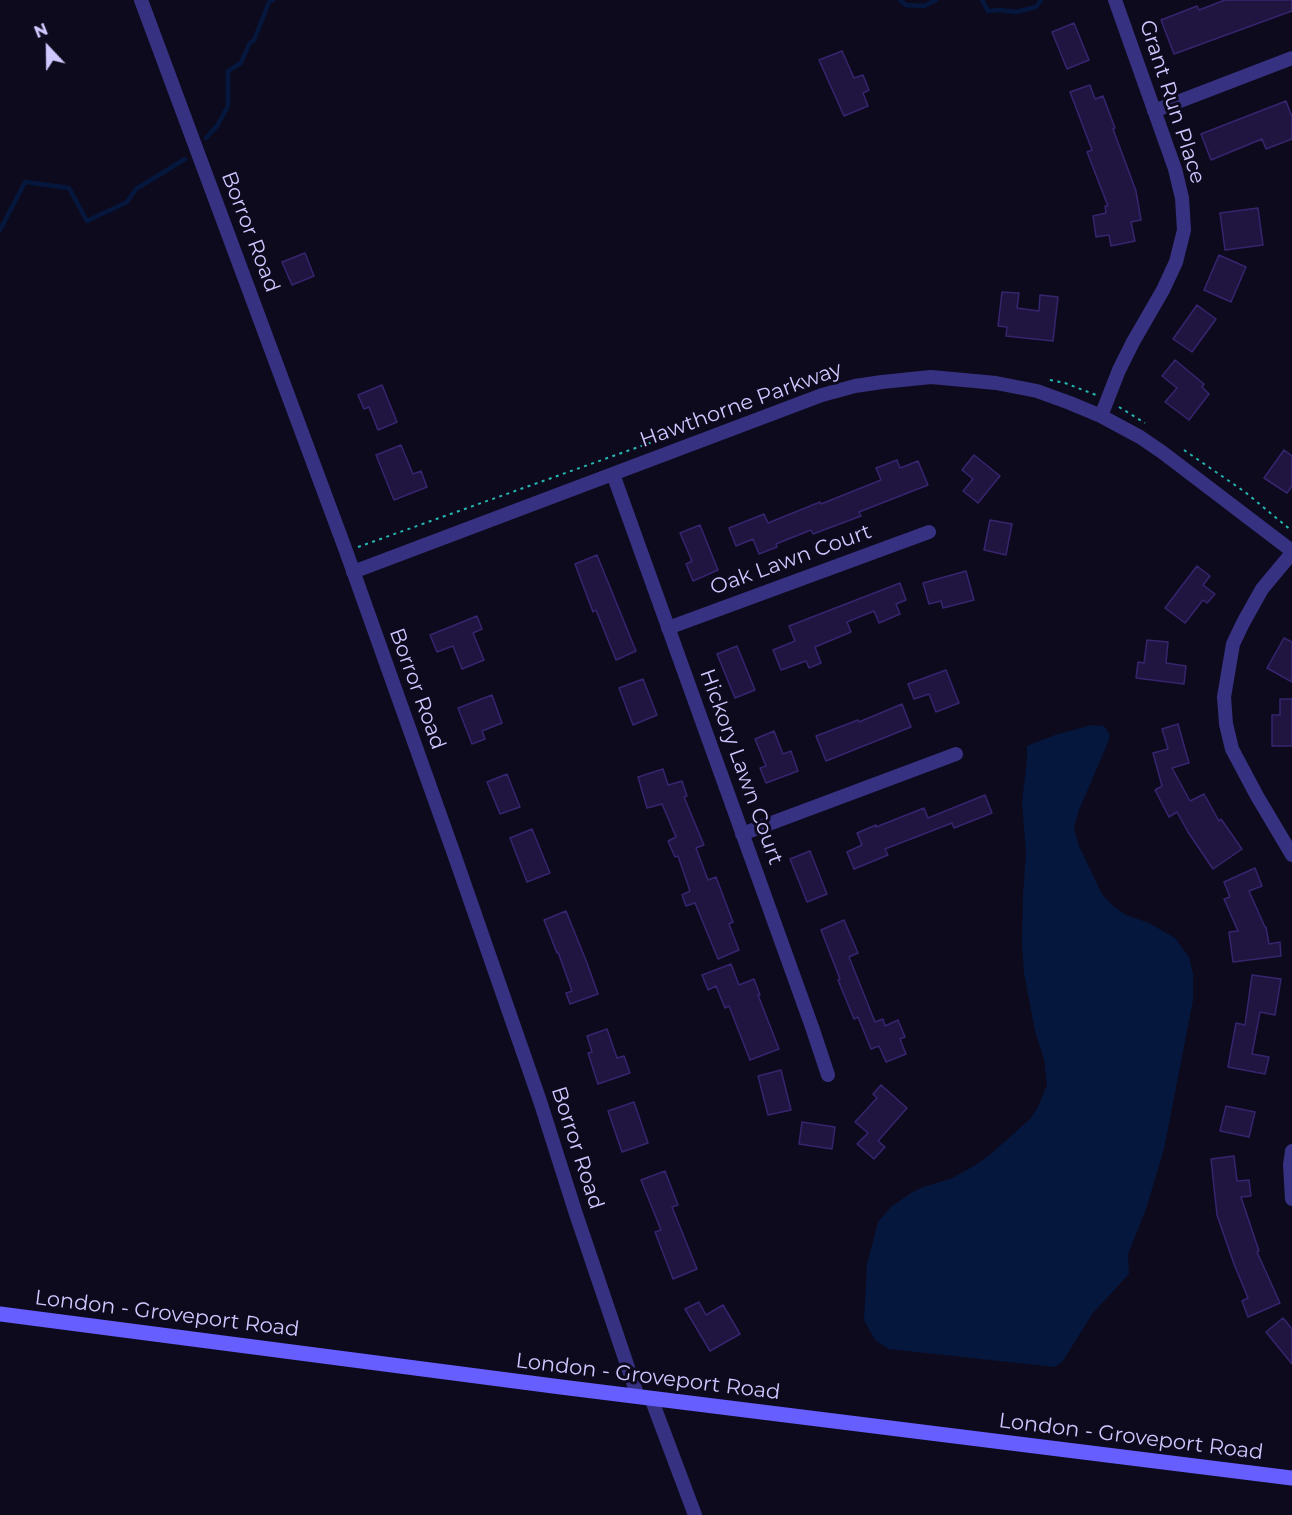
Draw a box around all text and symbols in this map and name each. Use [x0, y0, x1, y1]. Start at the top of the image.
street label: Grant Run Place [1134, 17, 1210, 187]
north arrow [18, 18, 78, 78]
text: N [32, 20, 51, 42]
street label: Borror Road [215, 168, 285, 296]
street label: Hawthorne Parkway [637, 357, 845, 453]
street label: Oak Lawn Court [707, 519, 875, 601]
street label: Borror Road [383, 625, 451, 753]
street label: Hickory Lawn Court [694, 666, 788, 868]
street label: Borror Road [545, 1084, 609, 1212]
street label: London - Groveport Road [33, 1285, 301, 1343]
street label: London - Groveport Road [514, 1348, 782, 1406]
street label: London - Groveport Road [997, 1408, 1265, 1466]

